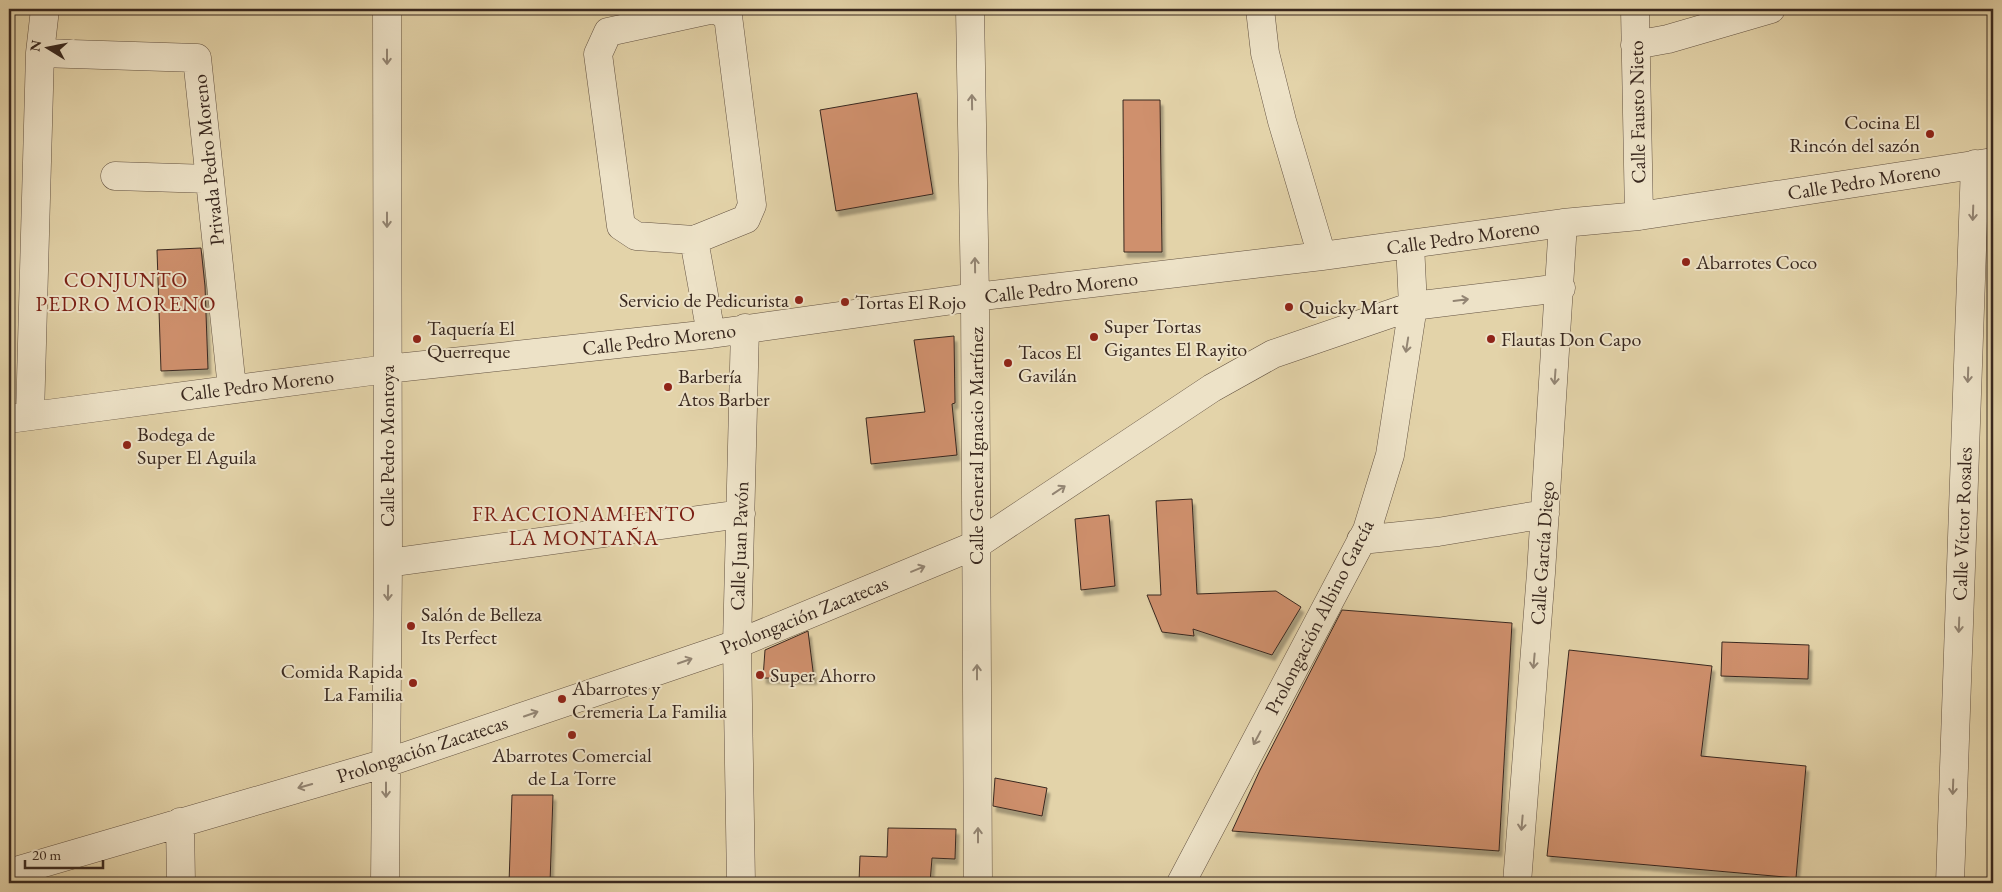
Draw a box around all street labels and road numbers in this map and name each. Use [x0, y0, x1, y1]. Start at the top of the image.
street label: Calle Fausto Nieto [1623, 40, 1651, 184]
street label: Privada Pedro Moreno [186, 73, 230, 247]
street label: Calle Pedro Moreno [1786, 156, 1942, 206]
street label: Calle Pedro Moreno [1385, 213, 1541, 261]
street label: Calle Pedro Moreno [983, 265, 1139, 309]
street label: Calle Pedro Moreno [581, 317, 737, 361]
street label: Calle General Ignacio Martínez [963, 326, 989, 565]
street label: Calle Pedro Moreno [179, 363, 335, 407]
street label: Calle Pedro Montoya [374, 365, 400, 527]
street label: Calle Víctor Rosales [1946, 446, 1978, 602]
street label: Calle Juan Pavón [724, 480, 754, 611]
street label: Calle García Diego [1524, 480, 1560, 626]
street label: Prolongación Albino García [1259, 515, 1379, 719]
street label: Prolongación Zacatecas [716, 569, 892, 661]
street label: Prolongación Zacatecas [333, 709, 511, 789]

